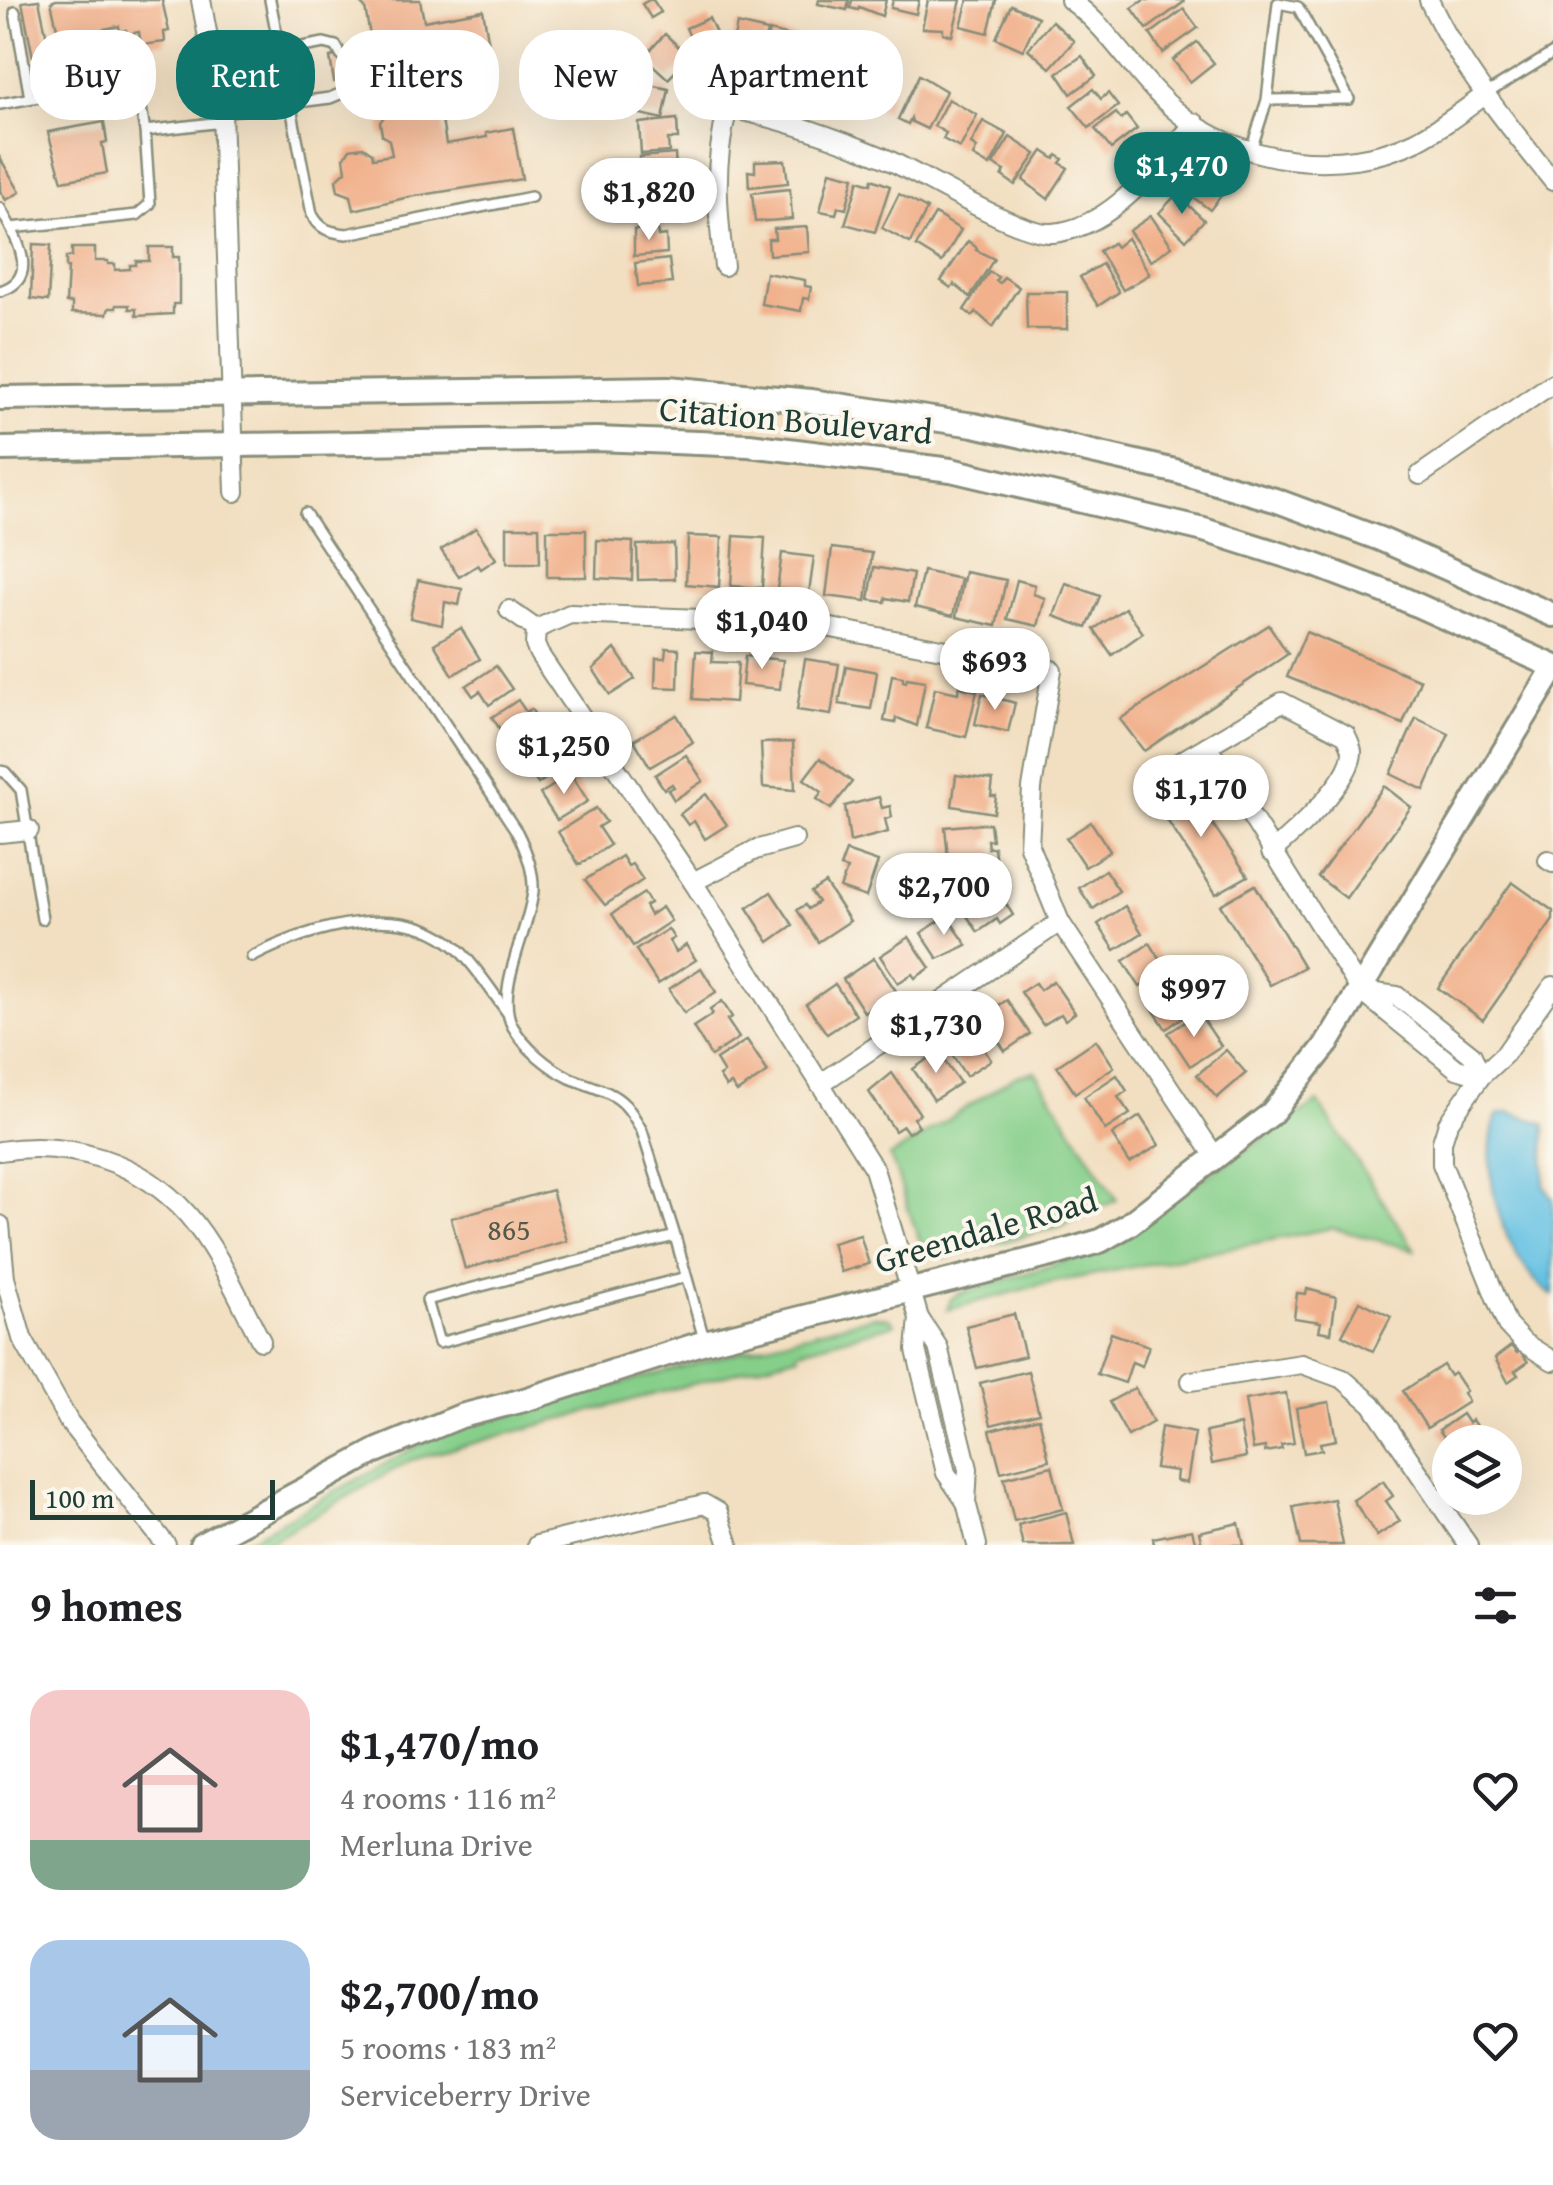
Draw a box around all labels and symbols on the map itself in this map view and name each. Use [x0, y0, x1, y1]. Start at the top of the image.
pin: $1,470 [1101, 132, 1263, 217]
pin: $1,820 [568, 158, 730, 243]
street label: Citation Boulevard [657, 382, 935, 457]
pin: $1,040 [681, 587, 843, 672]
pin: $693 [936, 628, 1054, 713]
pin: $1,250 [483, 712, 645, 797]
pin: $1,170 [1120, 755, 1282, 840]
pin: $2,700 [863, 853, 1025, 938]
pin: $997 [1135, 955, 1253, 1040]
pin: $1,730 [855, 991, 1017, 1076]
street label: Greendale Road [869, 1173, 1103, 1286]
house number: 865 [487, 1207, 531, 1251]
scale bar [30, 1475, 275, 1520]

